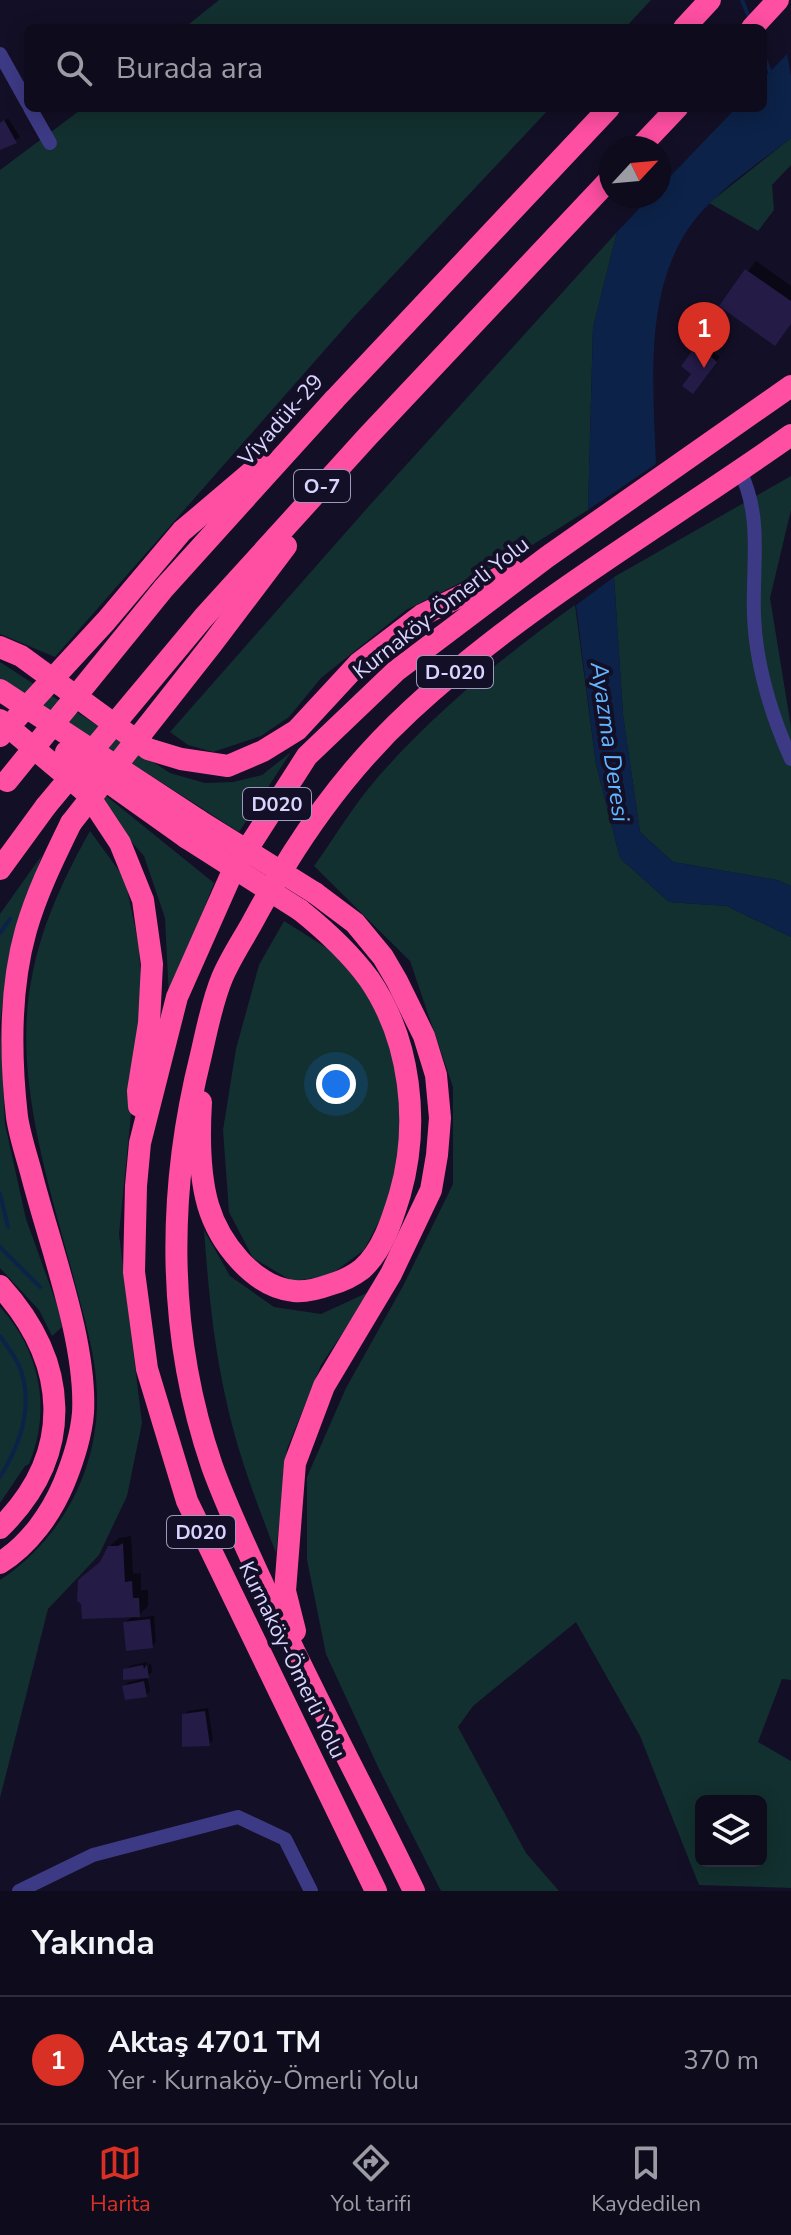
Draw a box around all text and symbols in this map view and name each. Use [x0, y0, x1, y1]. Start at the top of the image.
search box [24, 24, 767, 112]
icon: search [52, 46, 96, 90]
text: Burada ara [116, 48, 263, 89]
north arrow [599, 136, 671, 208]
pin: 1 [678, 302, 730, 368]
street label: Viyadük-29 [231, 367, 330, 473]
road number: O-7 [294, 470, 350, 502]
street label: Kurnaköy-Ömerli Yolu [347, 530, 535, 686]
road number: D-020 [417, 656, 493, 688]
water label: Ayazma Deresi [583, 659, 637, 824]
road number: D020 [243, 788, 311, 820]
your location [316, 1064, 356, 1104]
road number: D020 [167, 1516, 235, 1548]
street label: Kurnaköy-Ömerli Yolu [231, 1556, 353, 1764]
map controls [695, 1795, 767, 1867]
button: layers [695, 1795, 767, 1867]
text: Yakında [32, 1920, 155, 1966]
text: Aktaş 4701 TM [108, 2022, 321, 2063]
text: 1 [50, 2043, 66, 2078]
text: 370 m [683, 2043, 759, 2078]
text: Yer · Kurnaköy-Ömerli Yolu [108, 2063, 419, 2098]
tab: Harita [90, 2141, 151, 2219]
tab: Yol tarifi [331, 2141, 411, 2219]
tab: Kaydedilen [591, 2141, 701, 2219]

